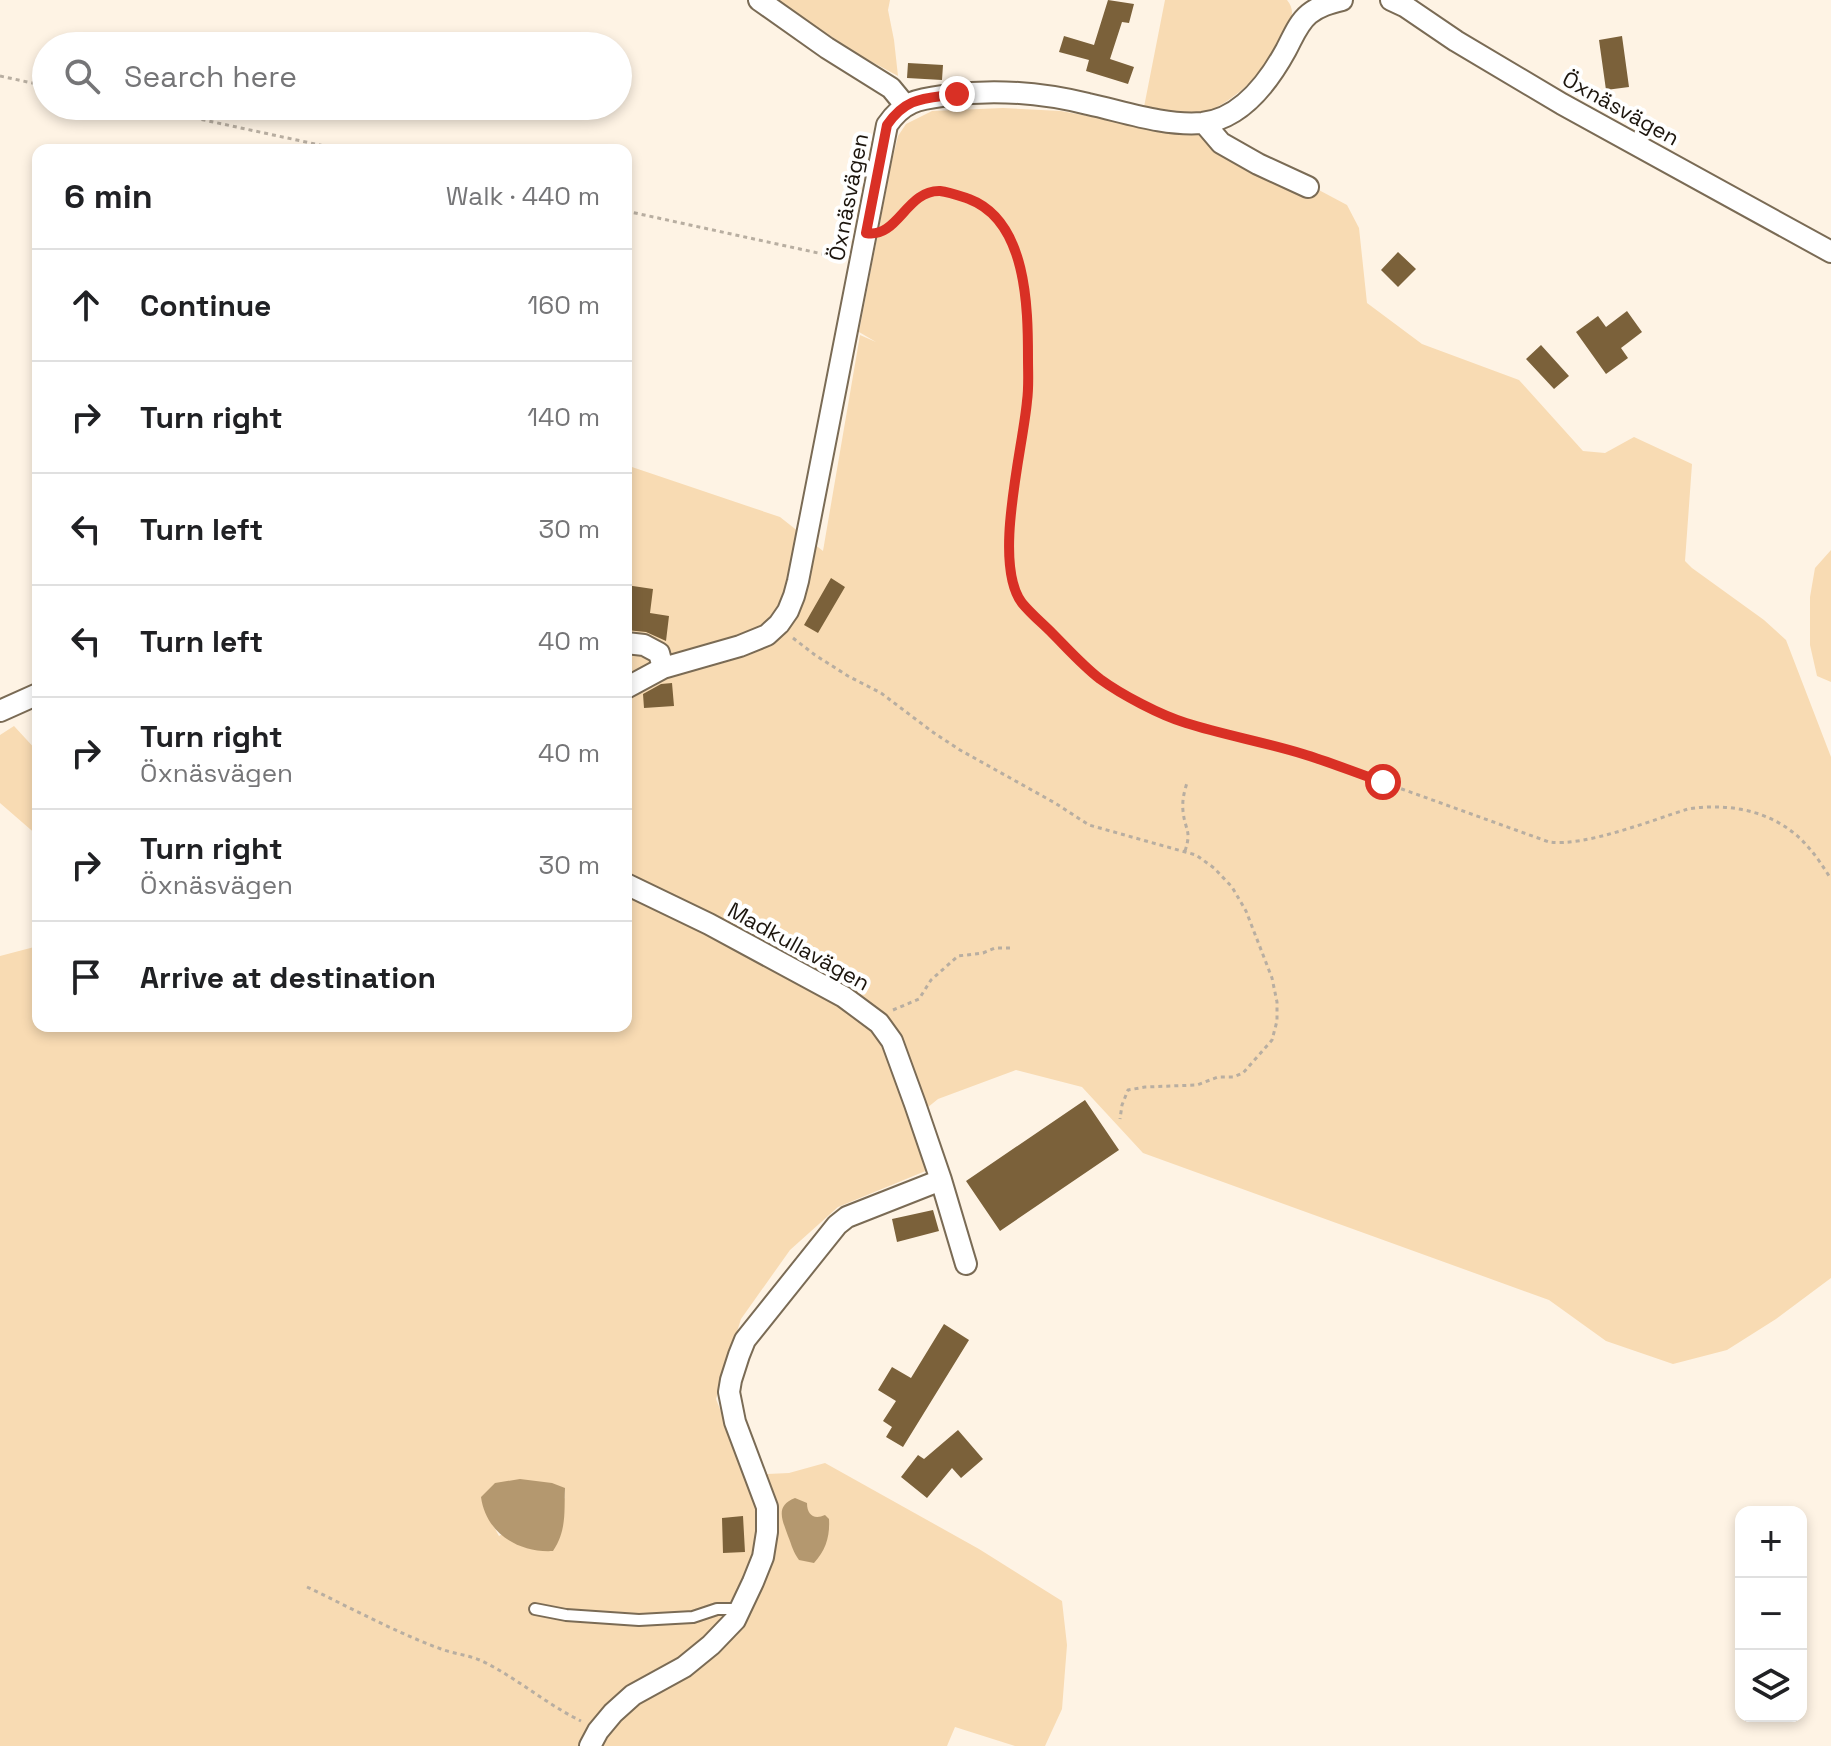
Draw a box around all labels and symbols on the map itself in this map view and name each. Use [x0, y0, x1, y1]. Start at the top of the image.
street label: Öxnäsvägen [1558, 64, 1684, 152]
route end [939, 76, 975, 112]
street label: Öxnäsvägen [822, 131, 874, 263]
route start [1365, 764, 1401, 800]
street label: Madkullavägen [723, 895, 875, 997]

